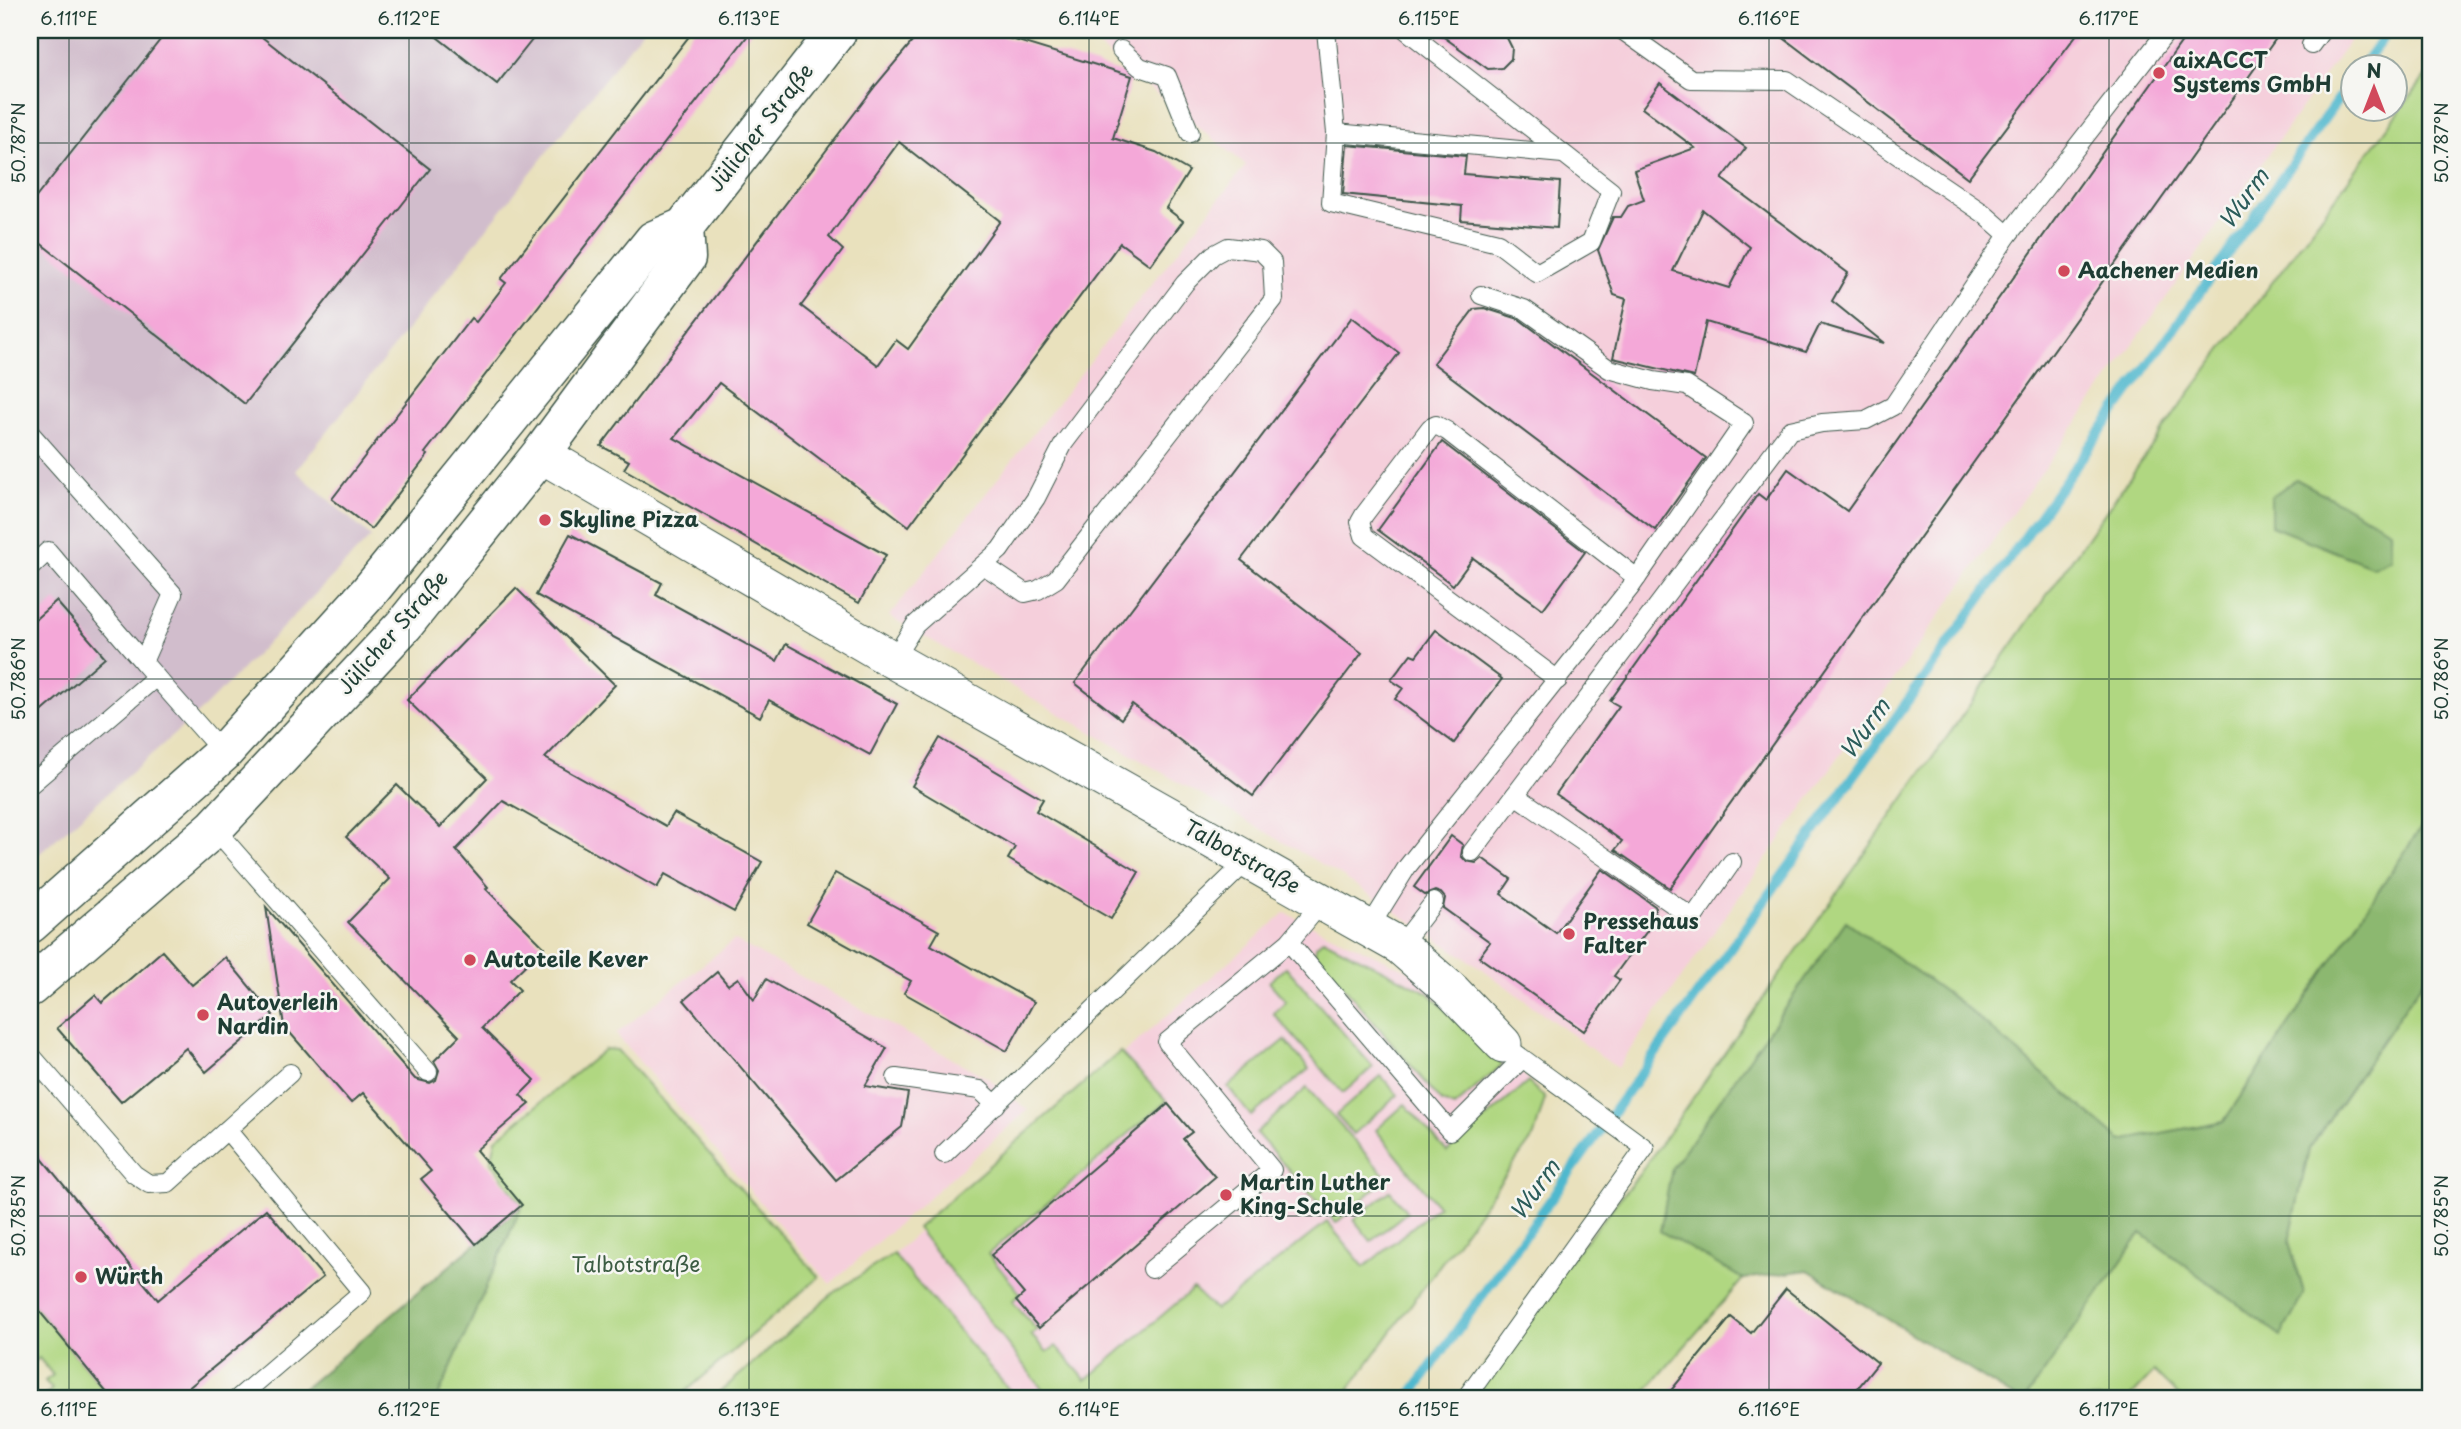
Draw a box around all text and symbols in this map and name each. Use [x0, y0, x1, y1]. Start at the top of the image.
text: 6.111°E [40, 4, 98, 31]
text: 6.112°E [378, 4, 440, 31]
text: 6.113°E [718, 4, 780, 31]
text: 6.114°E [1058, 4, 1120, 31]
text: 6.115°E [1398, 4, 1460, 31]
text: 6.116°E [1738, 4, 1800, 31]
text: 6.117°E [2079, 4, 2139, 31]
place label: aixACCT Systems GmbH [2173, 43, 2331, 99]
north arrow [2338, 52, 2408, 122]
street label: Jülicher Straße [699, 55, 820, 198]
text: N [2366, 56, 2382, 84]
marker: aixACCT Systems GmbH [2151, 65, 2167, 81]
text: 50.787°N [4, 102, 31, 184]
text: 50.787°N [2427, 102, 2454, 184]
water label: Wurm [2209, 160, 2277, 236]
place label: Aachener Medien [2078, 253, 2258, 285]
marker: Aachener Medien [2056, 263, 2072, 279]
place label: Skyline Pizza [559, 502, 699, 534]
marker: Skyline Pizza [537, 512, 553, 528]
street label: Jülicher Straße [328, 562, 455, 701]
text: 50.786°N [4, 637, 31, 721]
text: 50.786°N [2427, 637, 2454, 721]
water label: Wurm [1830, 690, 1898, 766]
street label: Talbotstraße [1179, 810, 1307, 900]
place label: Pressehaus Falter [1583, 904, 1699, 960]
marker: Pressehaus Falter [1561, 926, 1577, 942]
place label: Autoteile Kever [484, 942, 648, 974]
marker: Autoteile Kever [462, 952, 478, 968]
place label: Autoverleih Nardin [217, 985, 339, 1041]
marker: Autoverleih Nardin [195, 1007, 211, 1023]
water label: Wurm [1500, 1151, 1568, 1227]
place label: Martin Luther King-Schule [1240, 1165, 1390, 1221]
text: 50.785°N [4, 1175, 31, 1257]
text: 50.785°N [2427, 1175, 2454, 1257]
marker: Martin Luther King-Schule [1218, 1187, 1234, 1203]
park label: Talbotstraße [572, 1247, 700, 1279]
place label: Würth [95, 1259, 163, 1291]
marker: Würth [73, 1269, 89, 1285]
text: 6.111°E [40, 1395, 98, 1422]
text: 6.112°E [378, 1395, 440, 1422]
text: 6.113°E [718, 1395, 780, 1422]
text: 6.114°E [1058, 1395, 1120, 1422]
text: 6.115°E [1398, 1395, 1460, 1422]
text: 6.116°E [1738, 1395, 1800, 1422]
text: 6.117°E [2079, 1395, 2139, 1422]

